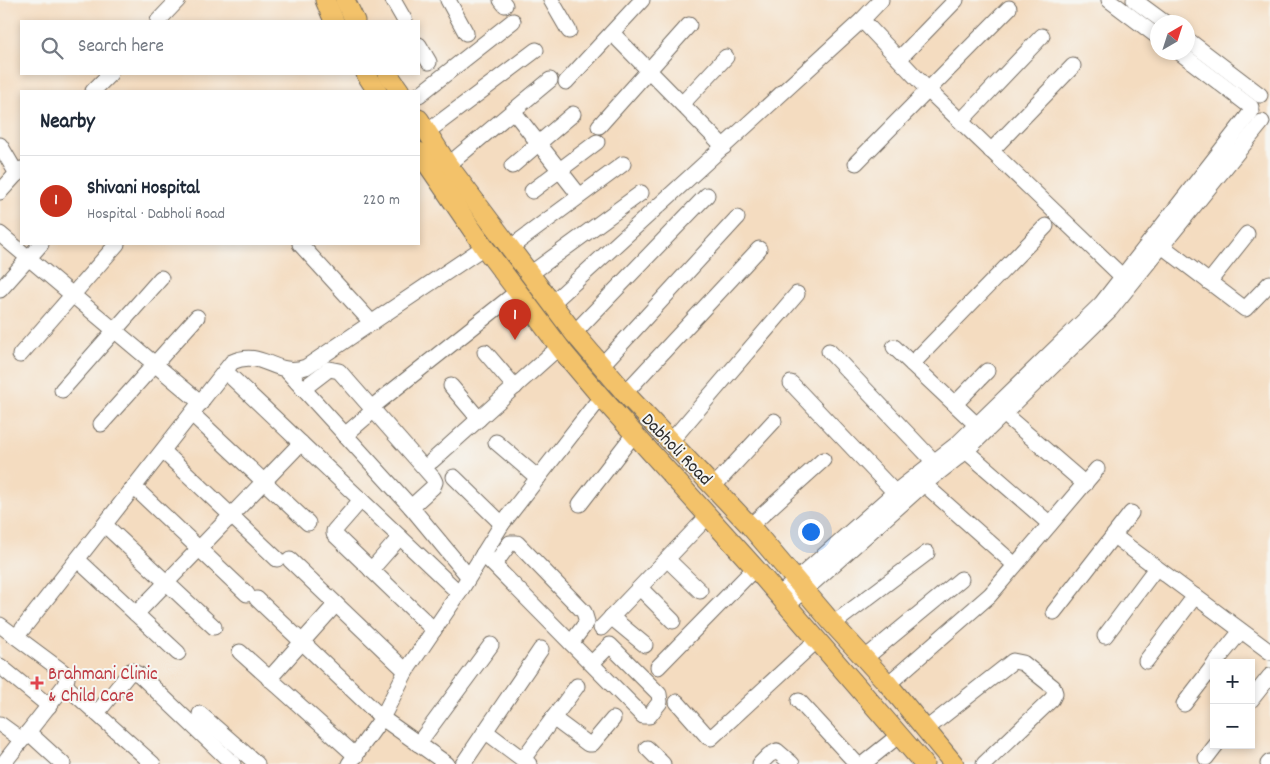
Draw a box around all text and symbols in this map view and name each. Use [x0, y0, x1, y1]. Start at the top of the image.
north arrow [1150, 15, 1195, 60]
search box [20, 20, 420, 75]
icon: search [38, 34, 66, 62]
text: Search here [78, 34, 164, 61]
text: Nearby [40, 108, 95, 138]
text: Shivani Hospital [87, 176, 200, 203]
text: 1 [54, 189, 58, 212]
text: 220 m [363, 189, 400, 212]
text: Hospital · Dabholi Road [87, 203, 225, 226]
pin: 1 [499, 299, 531, 340]
street label: Dabholi Road [634, 408, 717, 493]
your location [798, 519, 824, 545]
map controls [1210, 659, 1255, 749]
button: + [1210, 659, 1255, 704]
place label: Brahmani Clinic & Child Care [48, 662, 158, 711]
marker: Brahmani Clinic & Child Care [30, 676, 44, 690]
button: − [1210, 704, 1255, 749]

